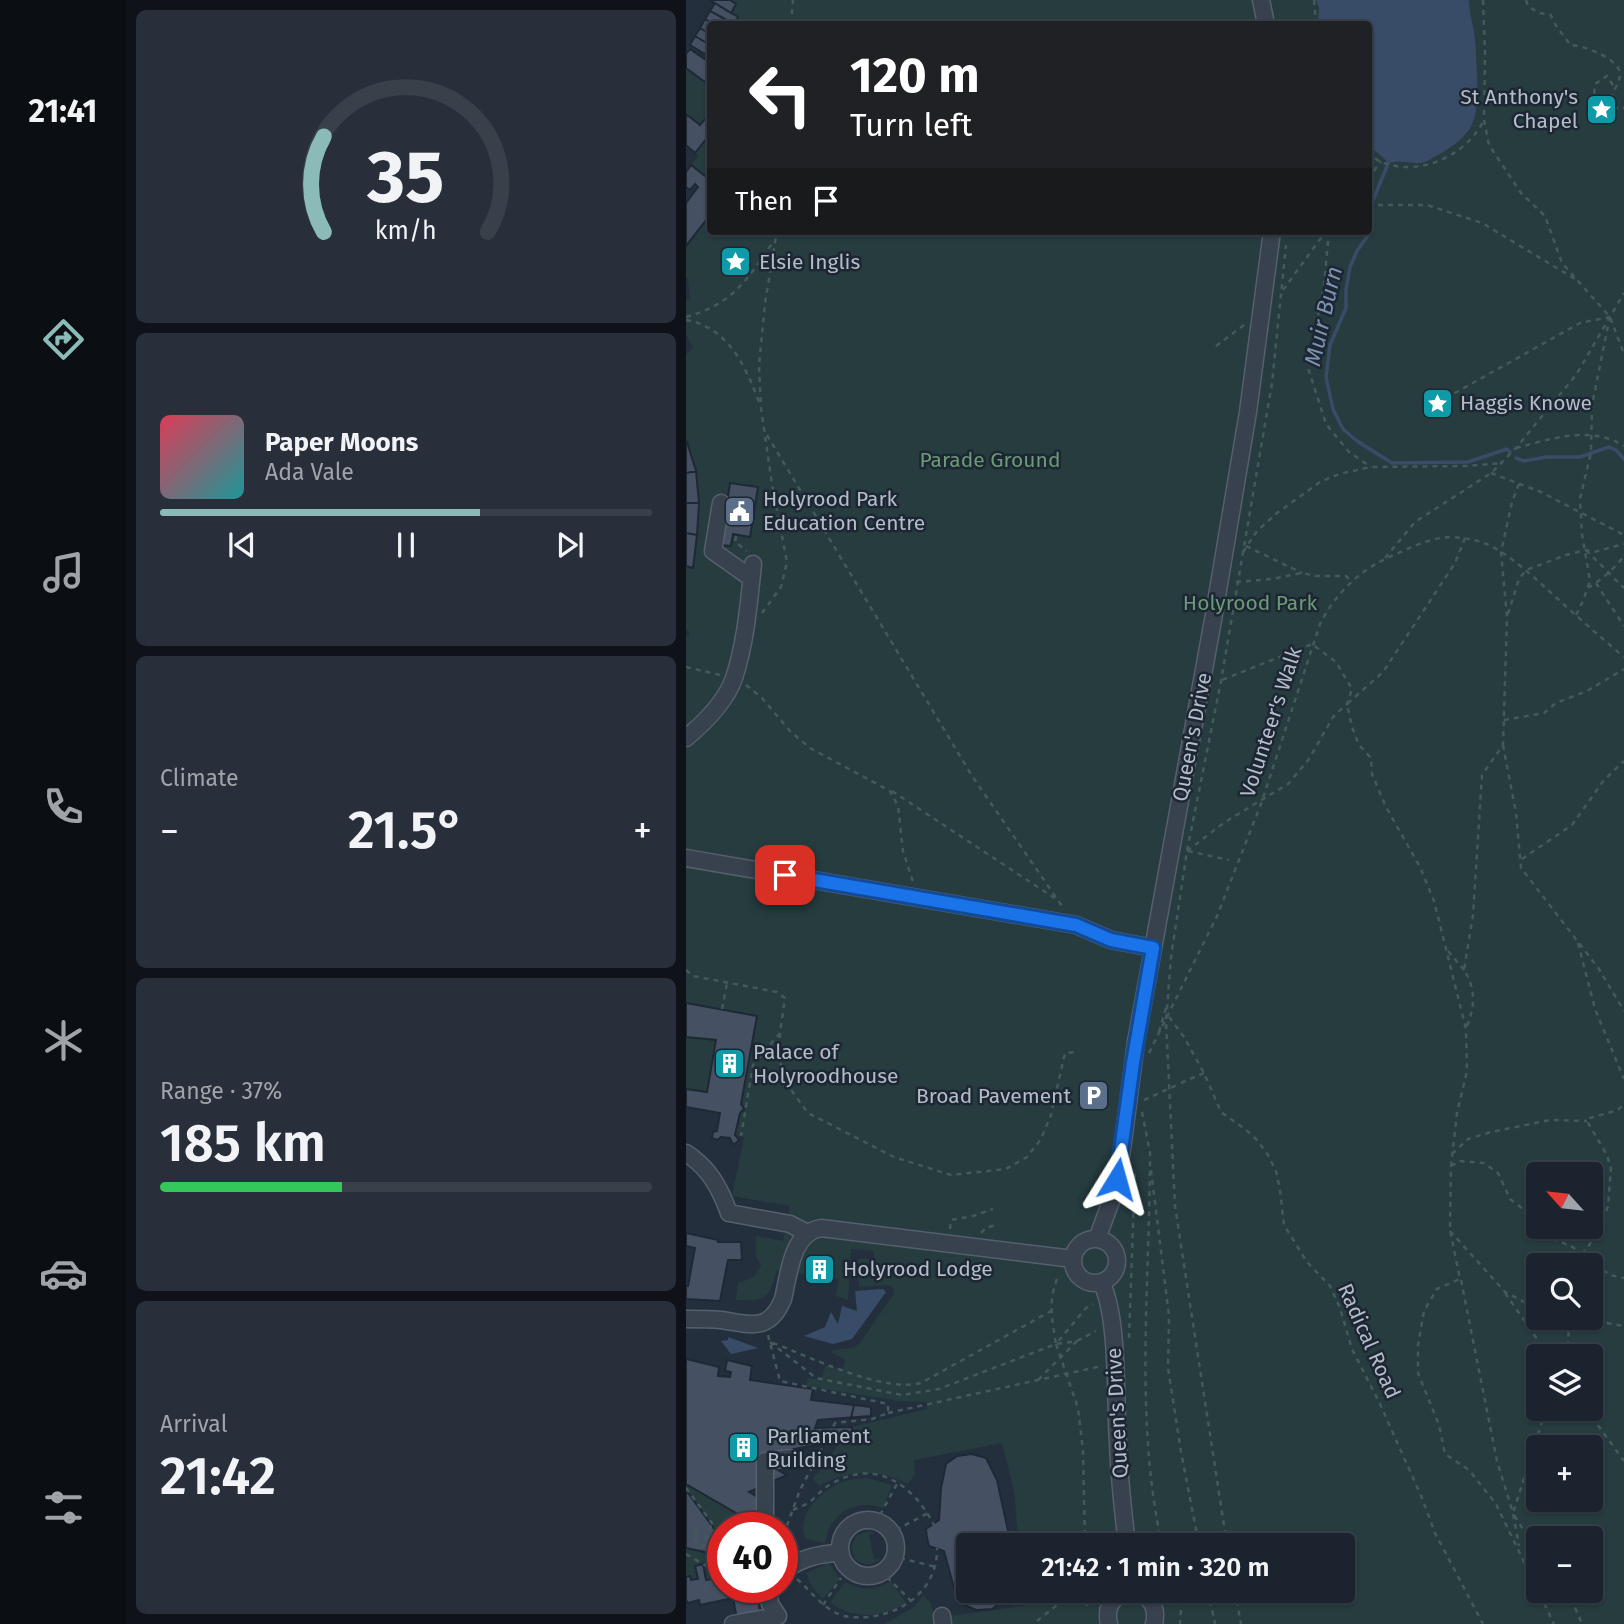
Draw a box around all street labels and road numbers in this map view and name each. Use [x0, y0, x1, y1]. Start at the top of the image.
street label: Volunteer's Walk [1234, 643, 1308, 801]
street label: Queen's Drive [1167, 670, 1217, 804]
street label: Radical Road [1332, 1279, 1406, 1403]
street label: Queen's Drive [1101, 1347, 1133, 1479]

